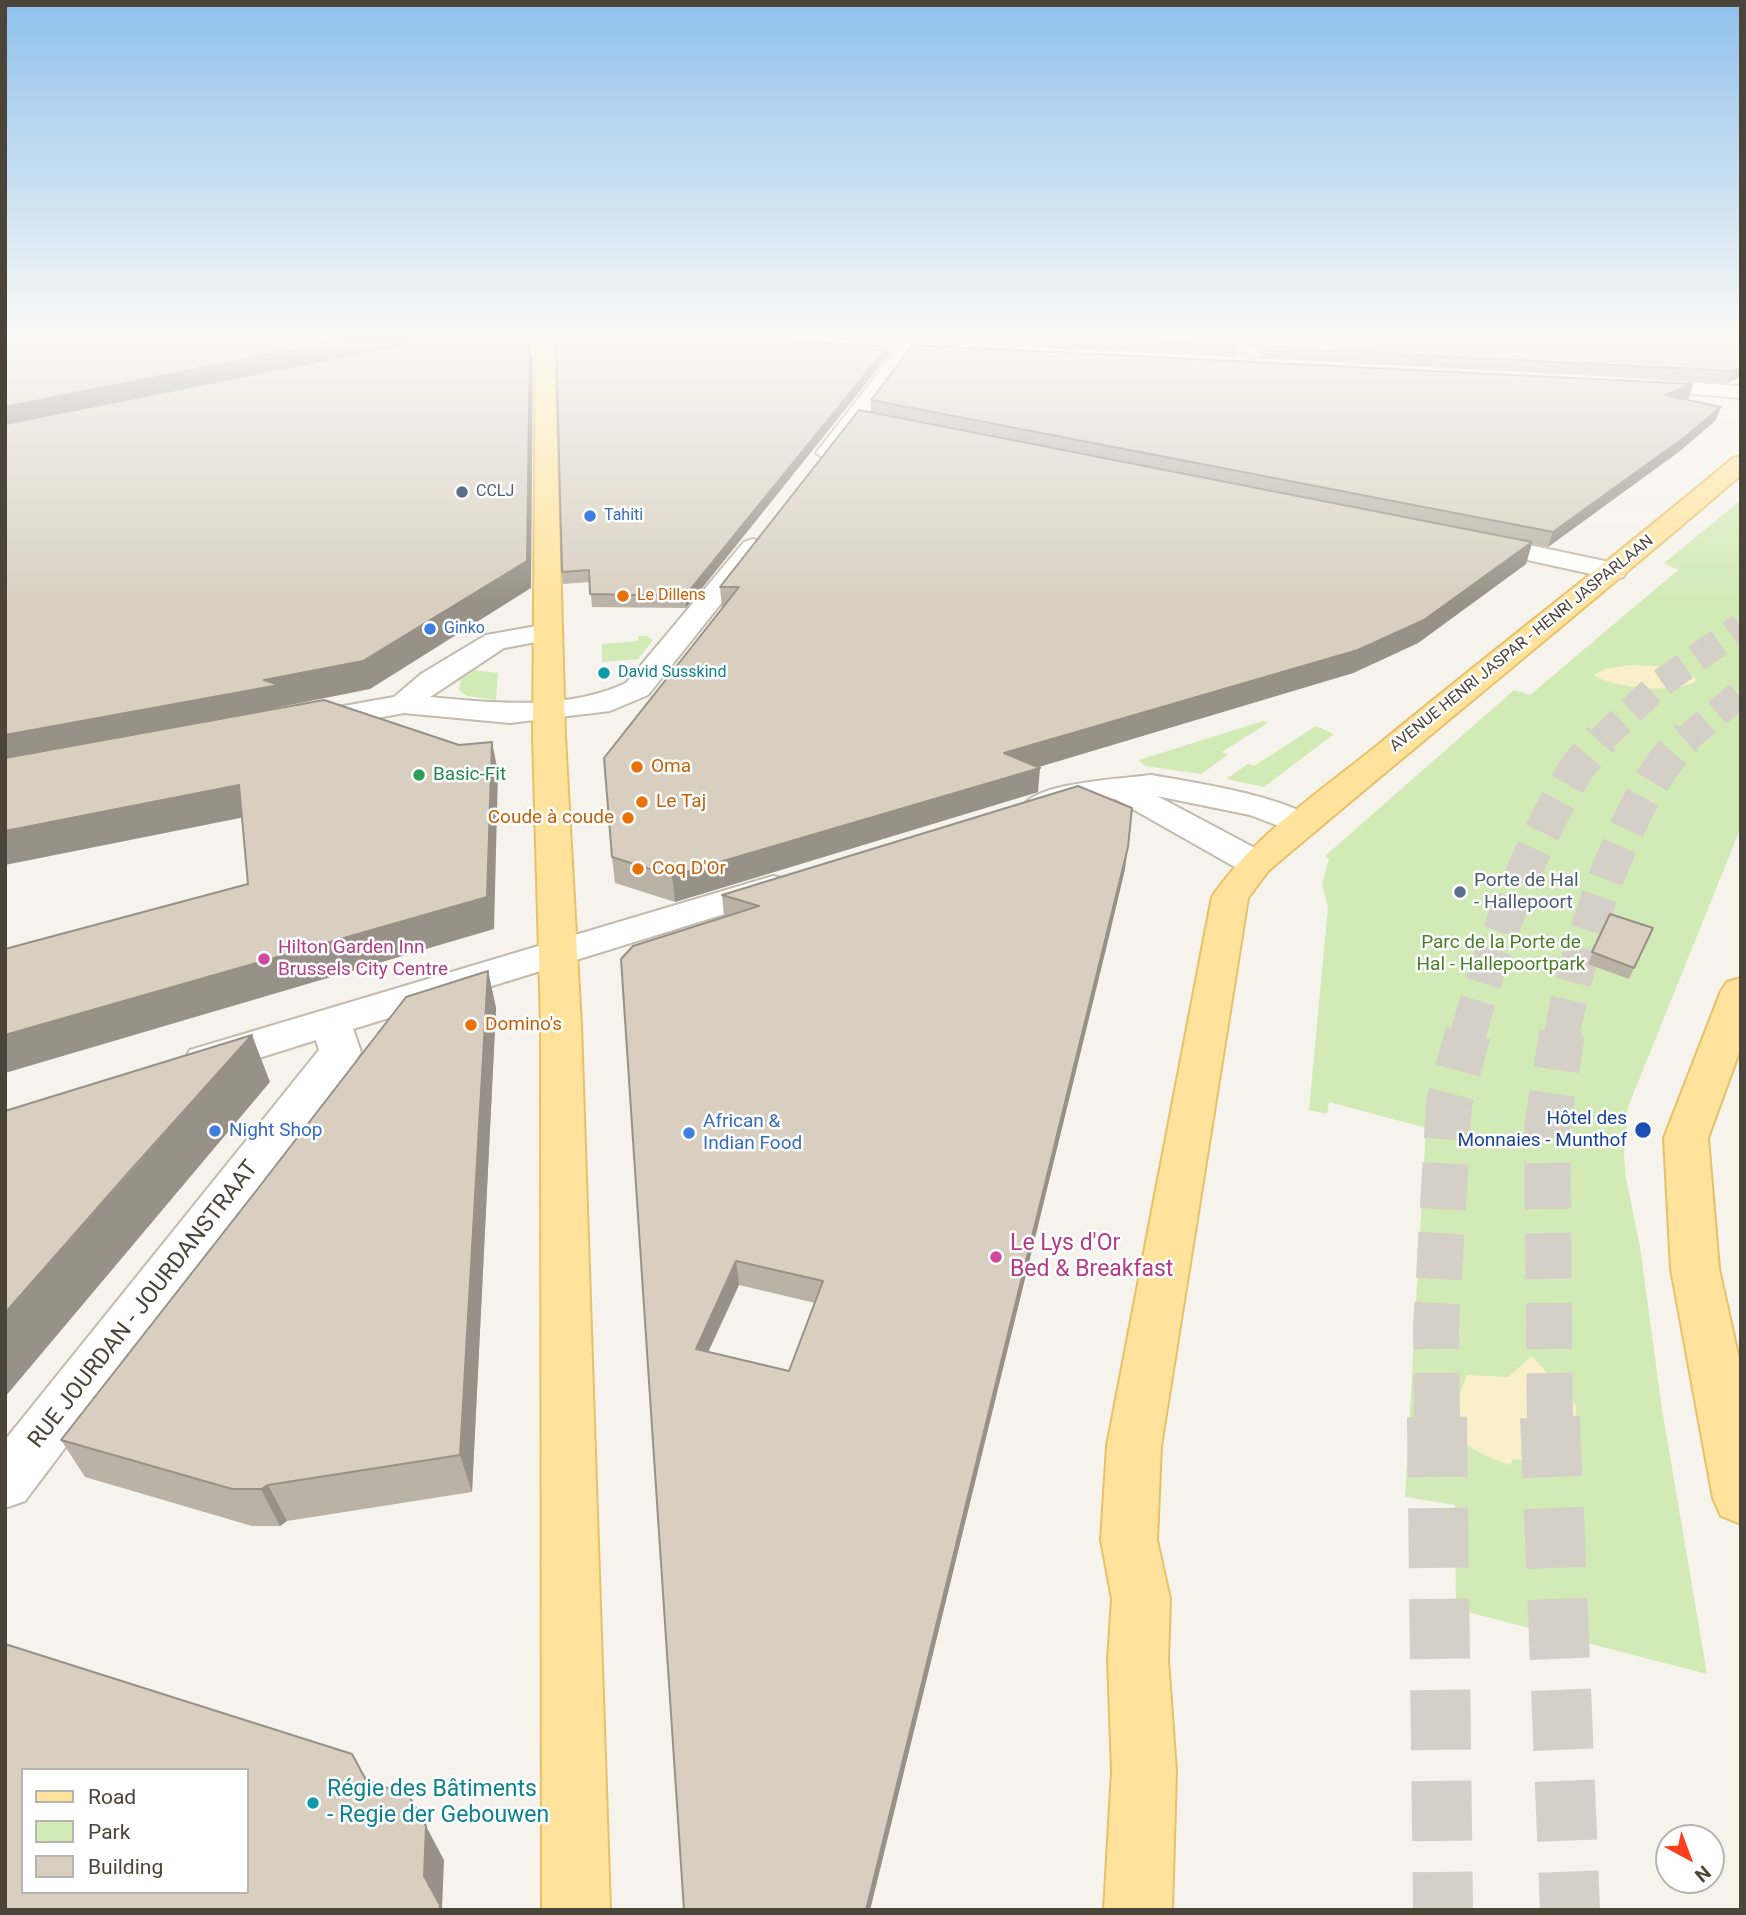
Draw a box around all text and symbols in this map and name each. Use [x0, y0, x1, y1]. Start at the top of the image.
place label: CCLJ [476, 482, 514, 502]
marker: CCLJ [454, 484, 470, 500]
place label: Tahiti [604, 506, 643, 526]
marker: Tahiti [582, 508, 598, 524]
street label: AVENUE HENRI JASPAR - HENRI JASPARLAAN [1386, 532, 1658, 756]
place label: Le Dillens [637, 586, 706, 606]
marker: Le Dillens [615, 588, 631, 604]
place label: Ginko [444, 619, 485, 639]
marker: Ginko [422, 621, 438, 637]
place label: David Susskind [618, 663, 726, 683]
marker: David Susskind [596, 665, 612, 681]
place label: Oma [651, 756, 691, 778]
marker: Oma [629, 759, 645, 775]
place label: Basic-Fit [433, 764, 506, 786]
marker: Basic-Fit [411, 767, 427, 783]
place label: Le Taj [656, 791, 706, 813]
marker: Le Taj [634, 794, 650, 810]
place label: Coude à coude [488, 807, 614, 829]
marker: Coude à coude [620, 810, 636, 826]
place label: Coq D'Or [652, 858, 726, 880]
marker: Coq D'Or [630, 861, 646, 877]
place label: Porte de Hal - Hallepoort [1474, 870, 1579, 914]
marker: Porte de Hal - Hallepoort [1452, 884, 1468, 900]
park label: Parc de la Porte de Hal - Hallepoortpark [1417, 932, 1585, 976]
place label: Hilton Garden Inn Brussels City Centre [278, 937, 448, 981]
marker: Hilton Garden Inn Brussels City Centre [256, 951, 272, 967]
place label: Domino's [485, 1014, 562, 1036]
marker: Domino's [463, 1017, 479, 1033]
place label: Hôtel des Monnaies - Munthof [1457, 1108, 1627, 1152]
place label: African & Indian Food [703, 1111, 802, 1155]
place label: Night Shop [229, 1120, 322, 1142]
marker: Hôtel des Monnaies - Munthof [1633, 1120, 1653, 1140]
marker: Night Shop [207, 1123, 223, 1139]
marker: African & Indian Food [681, 1125, 697, 1141]
street label: RUE JOURDAN - JOURDANSTRAAT [23, 1156, 265, 1454]
place label: Le Lys d'Or Bed & Breakfast [1010, 1230, 1173, 1284]
marker: Le Lys d'Or Bed & Breakfast [988, 1249, 1004, 1265]
legend [21, 1768, 248, 1894]
place label: Régie des Bâtiments - Regie der Gebouwen [327, 1776, 549, 1830]
text: Road [88, 1785, 136, 1809]
marker: Régie des Bâtiments - Regie der Gebouwen [305, 1795, 321, 1811]
text: Park [88, 1820, 130, 1844]
north arrow [1655, 1824, 1725, 1894]
text: Building [88, 1855, 163, 1879]
text: N [1690, 1861, 1715, 1887]

